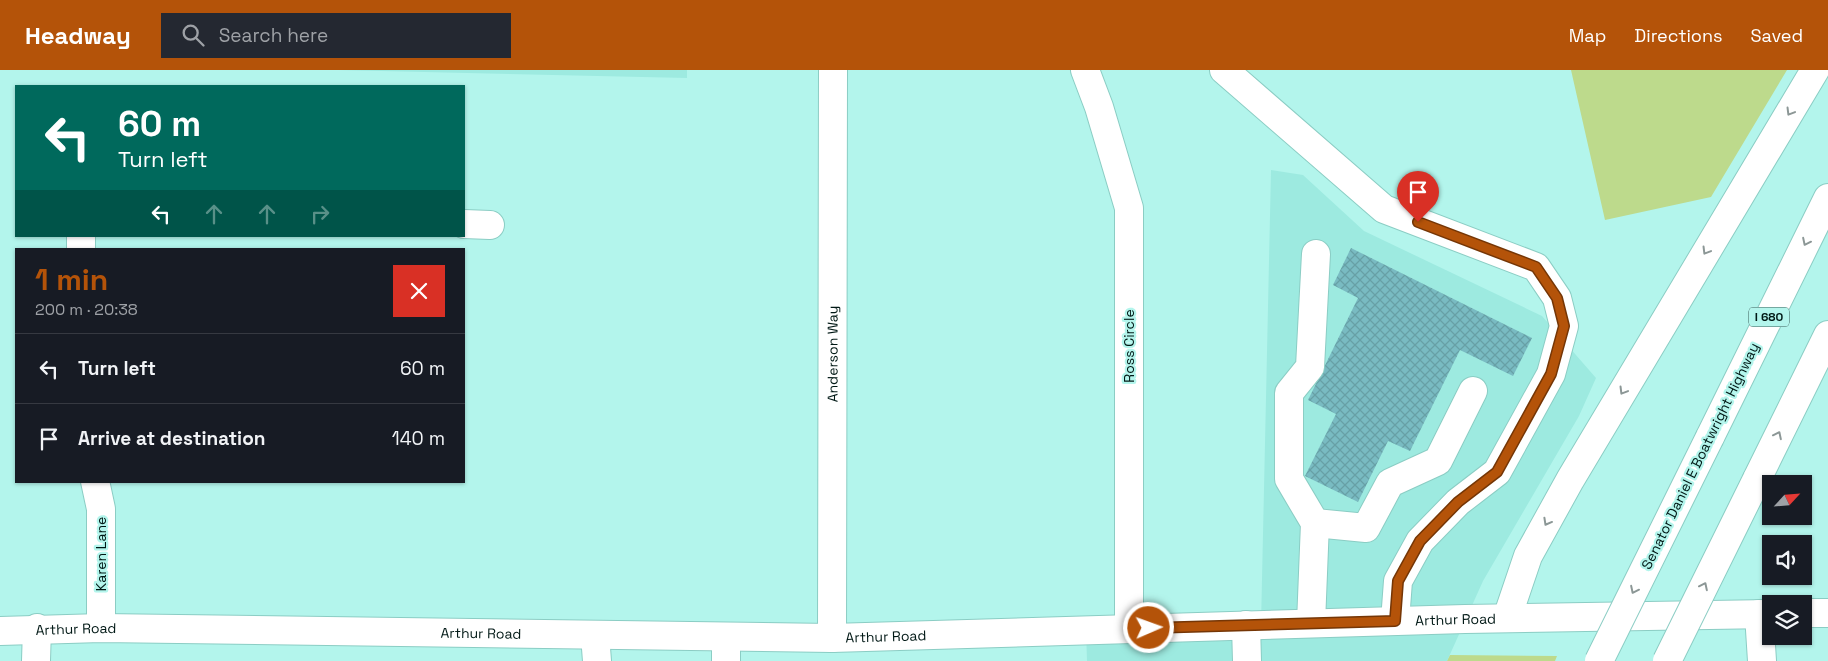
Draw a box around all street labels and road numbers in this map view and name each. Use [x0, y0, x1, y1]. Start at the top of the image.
street label: Anderson Way [823, 306, 842, 402]
road number: I 680 [1749, 308, 1789, 326]
street label: Ross Circle [1120, 309, 1138, 383]
street label: Senator Daniel E Boatwright Highway [1637, 340, 1763, 572]
street label: Karen Lane [92, 517, 110, 591]
street label: Arthur Road [1415, 609, 1496, 629]
street label: Arthur Road [35, 619, 117, 639]
street label: Arthur Road [440, 624, 522, 643]
street label: Arthur Road [845, 626, 927, 647]

